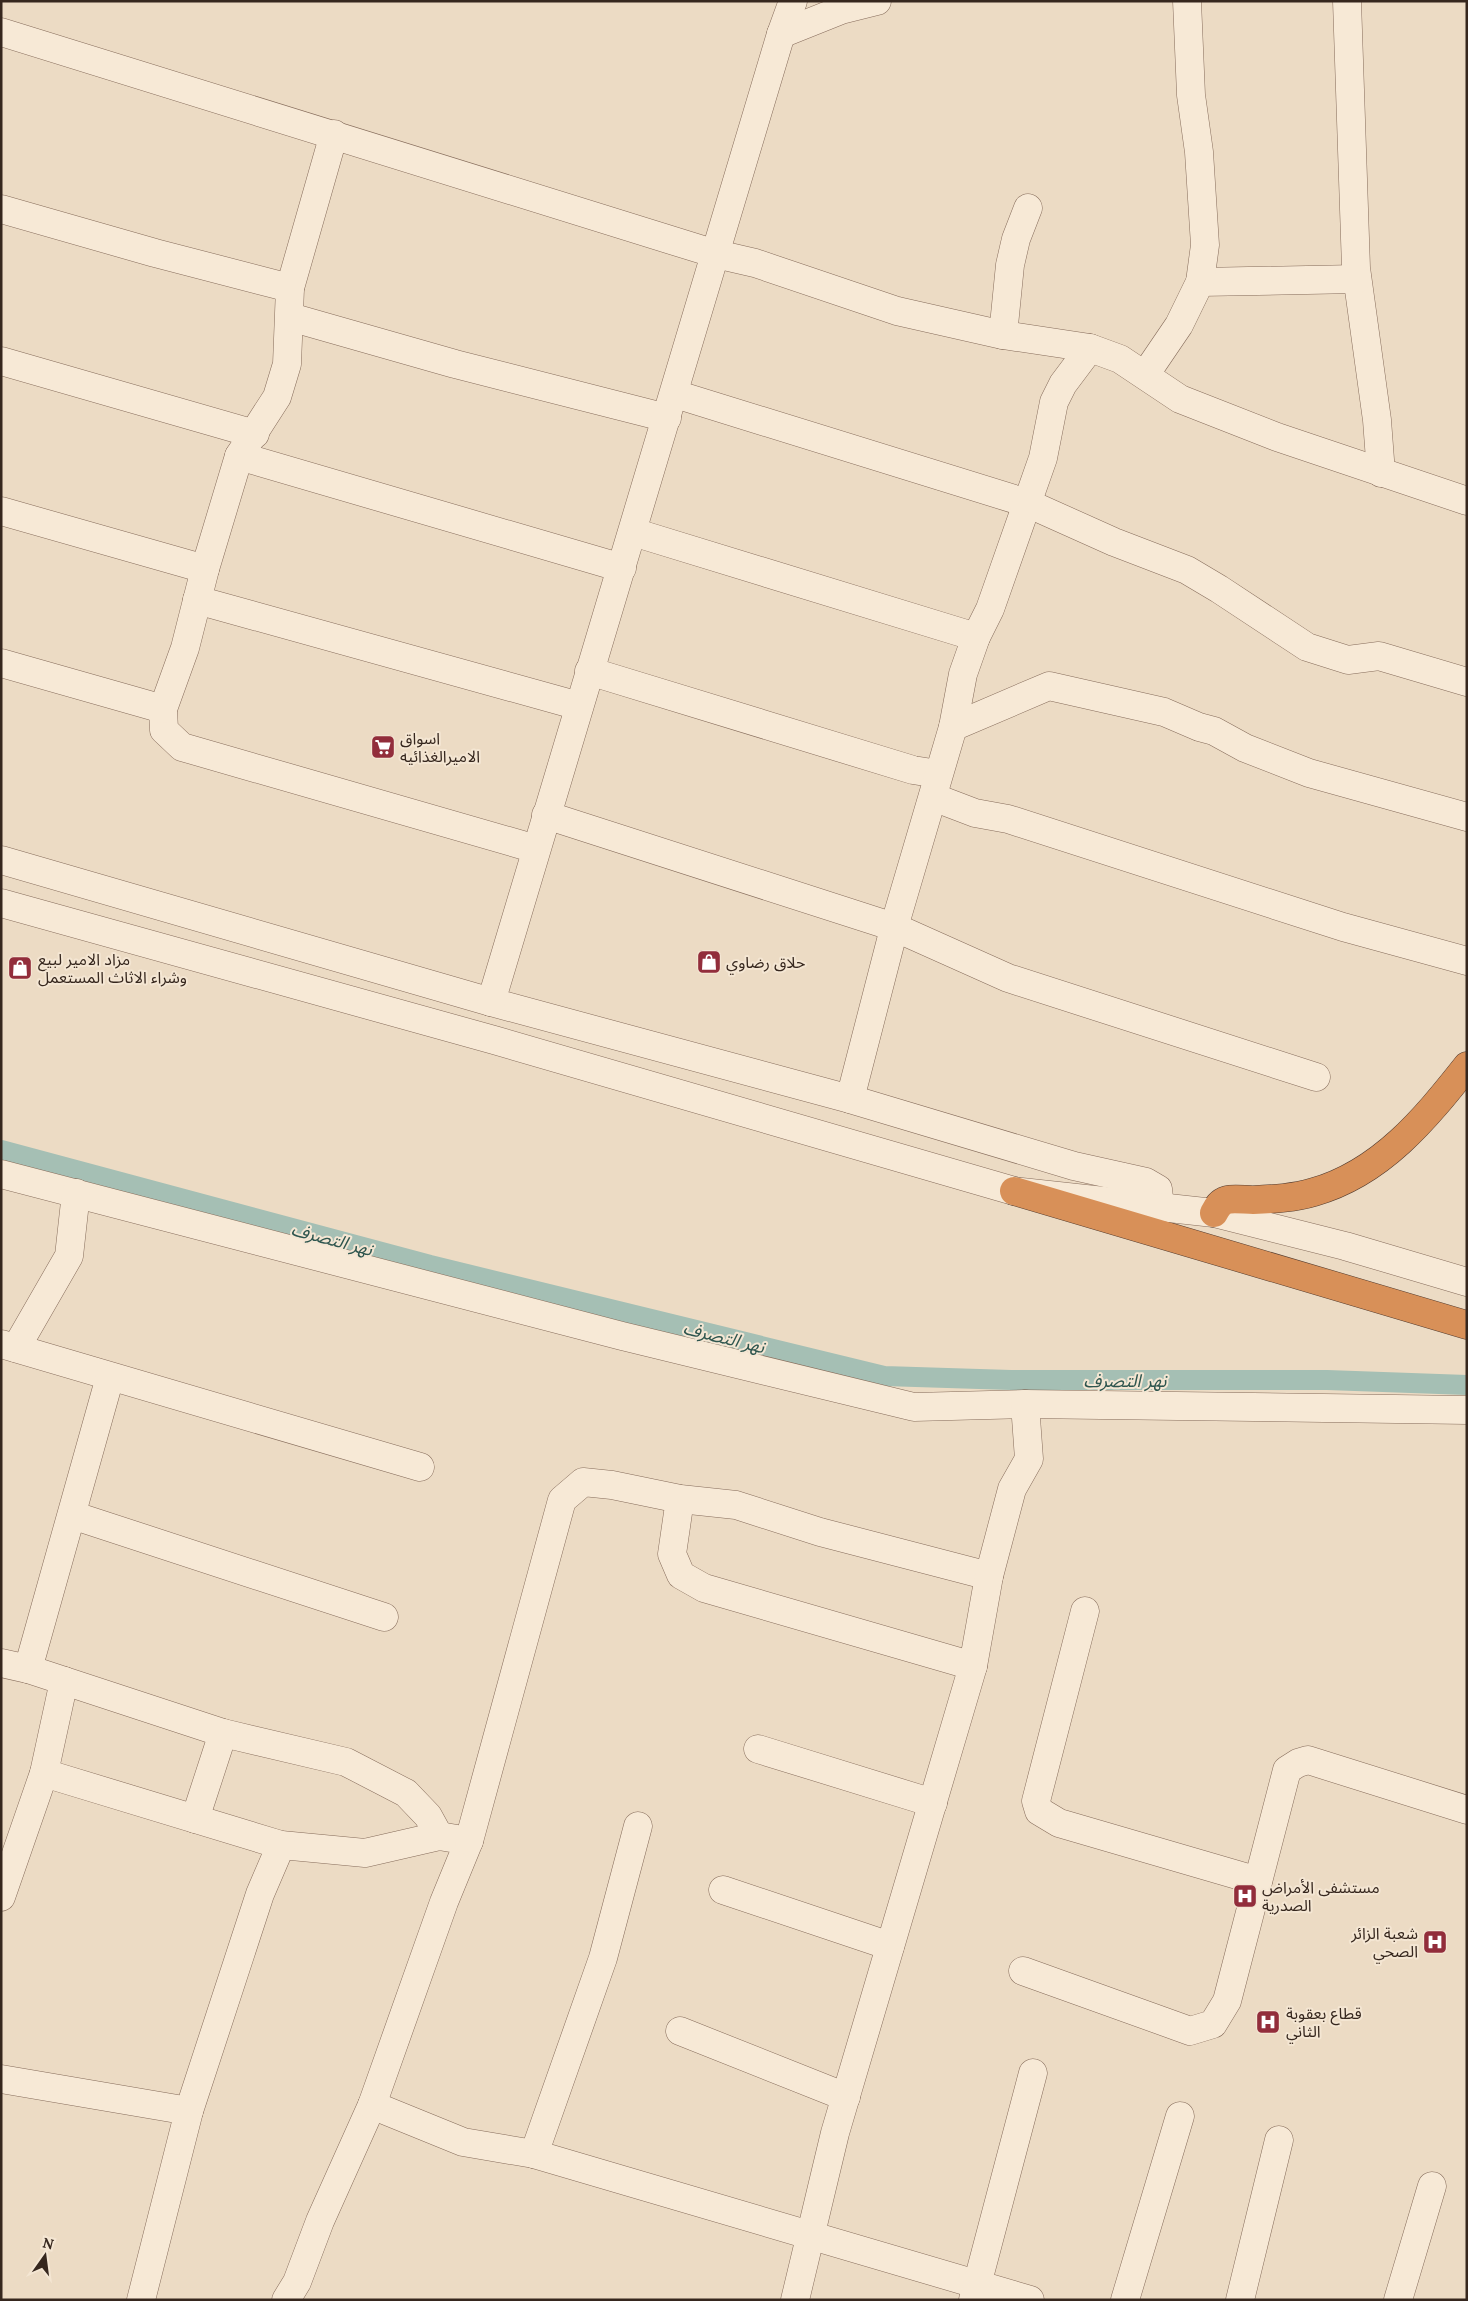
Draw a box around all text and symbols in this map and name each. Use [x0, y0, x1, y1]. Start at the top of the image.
place label: اسواق الاميرالغذائيه [400, 728, 480, 766]
supermarket icon: اسواق الاميرالغذائيه [370, 734, 396, 760]
place label: مزاد الامير لبيع وشراء الاثاث المستعمل [38, 949, 187, 987]
shop icon: حلاق رضاوي [696, 949, 722, 975]
place label: حلاق رضاوي [726, 952, 805, 975]
shop icon: مزاد الامير لبيع وشراء الاثاث المستعمل [7, 955, 33, 981]
water label: نهر التصرف [289, 1217, 377, 1261]
water label: نهر التصرف [681, 1316, 769, 1359]
water label: نهر التصرف [1084, 1369, 1169, 1392]
place label: مستشفى الأمراض الصدرية [1262, 1877, 1380, 1915]
hospital icon: مستشفى الأمراض الصدرية [1232, 1883, 1258, 1909]
place label: شعبة الزائر الصحي [1350, 1923, 1418, 1964]
hospital icon: شعبة الزائر الصحي [1422, 1929, 1448, 1955]
place label: قطاع بعقوبة الثاني [1286, 2003, 1362, 2044]
hospital icon: قطاع بعقوبة الثاني [1255, 2009, 1281, 2035]
north arrow [20, 2231, 70, 2281]
text: N [41, 2233, 56, 2253]

